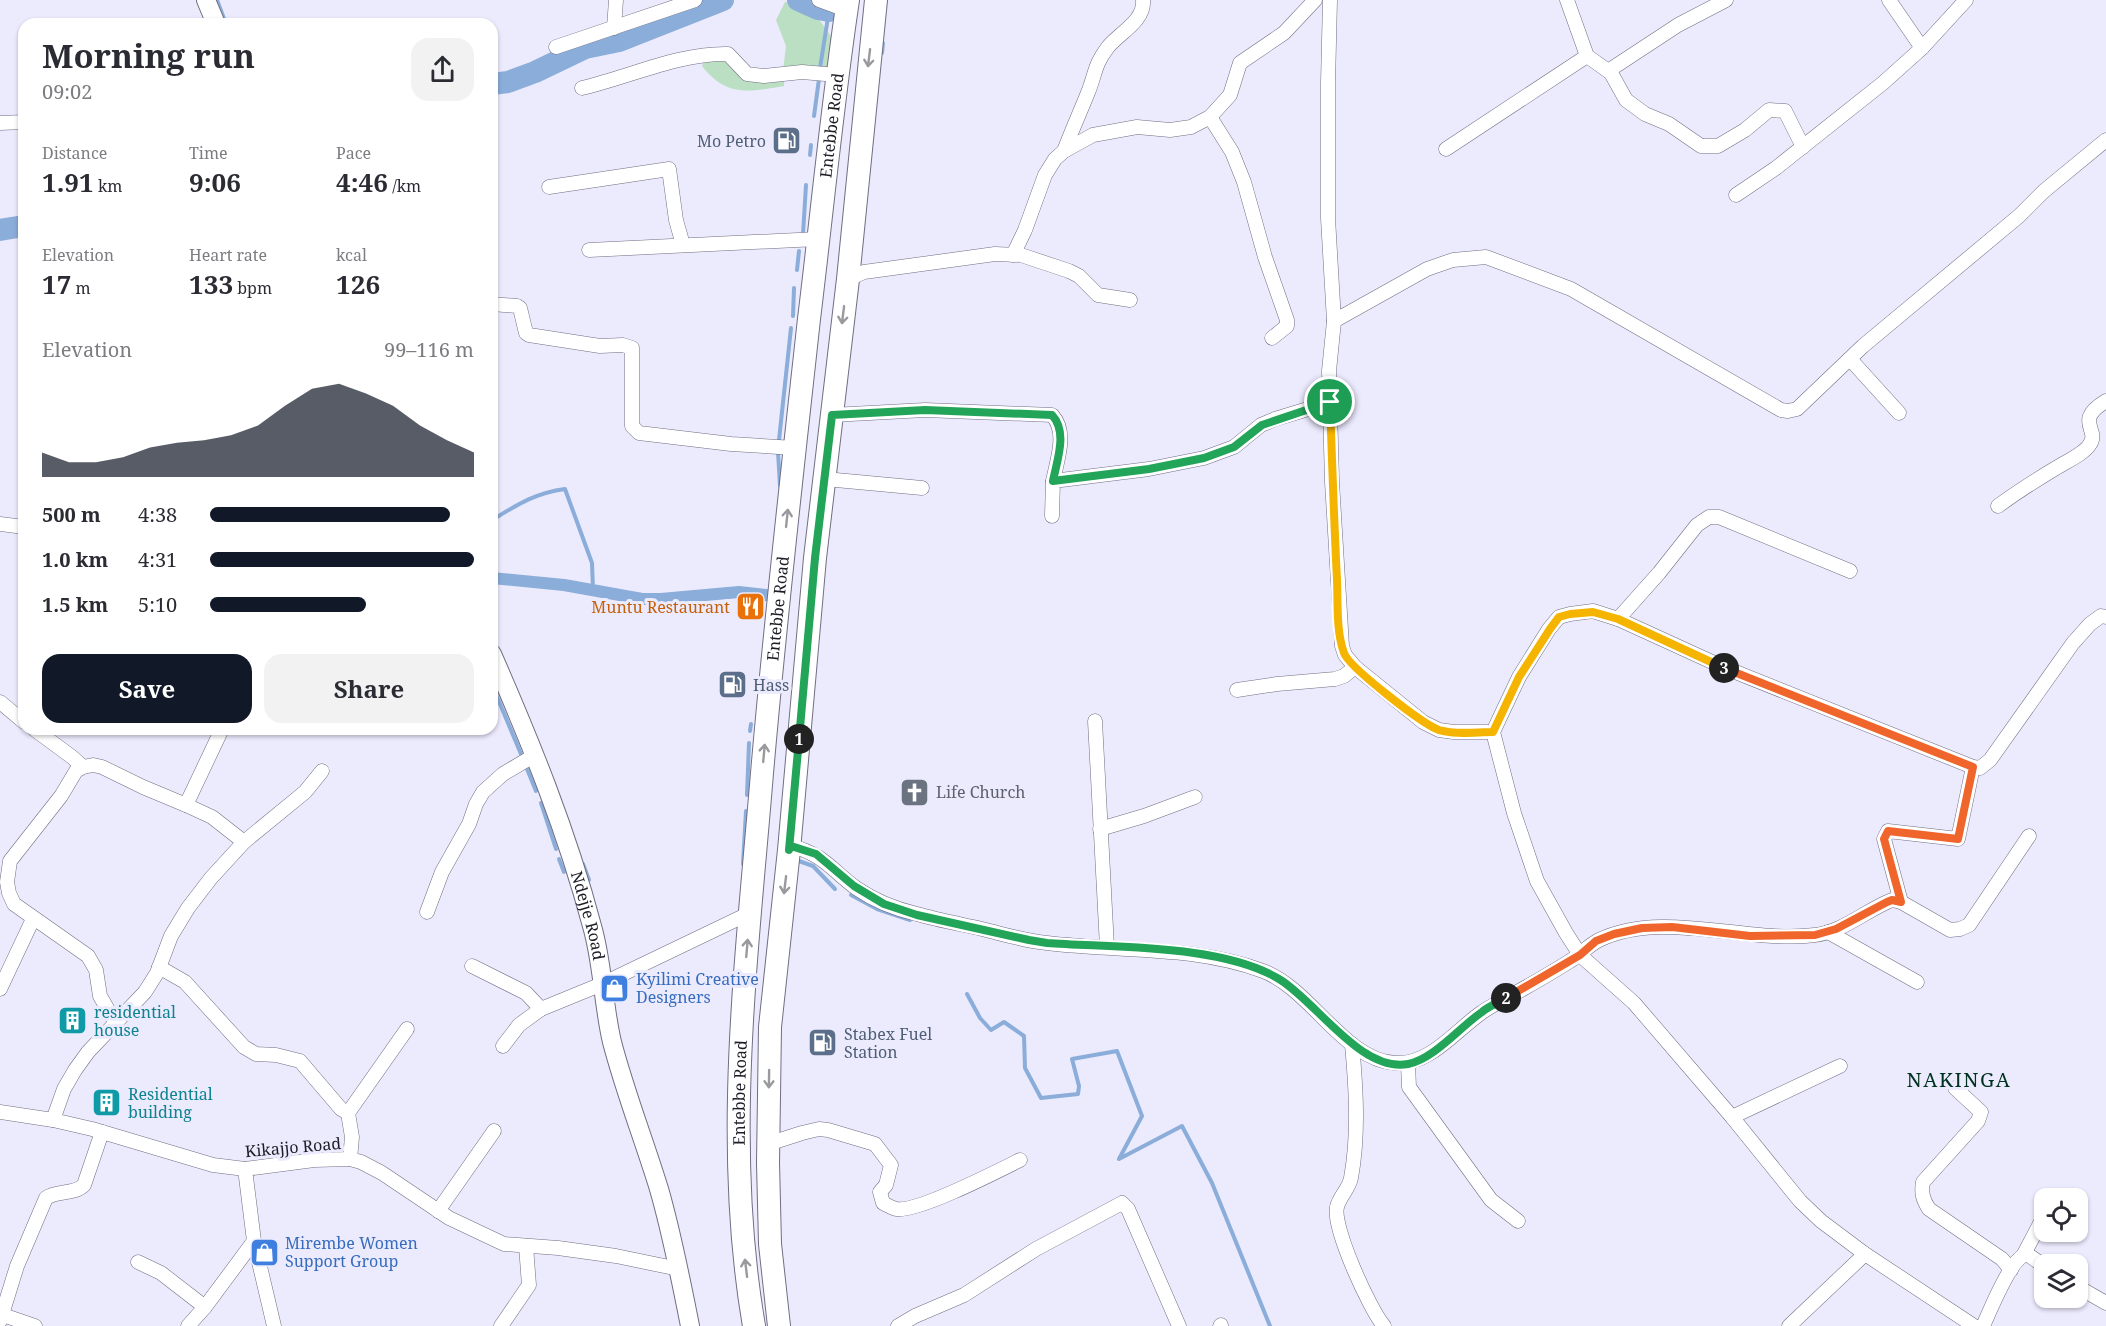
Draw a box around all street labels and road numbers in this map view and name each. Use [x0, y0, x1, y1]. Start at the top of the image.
street label: Entebbe Road [814, 72, 849, 179]
street label: Entebbe Road [761, 555, 794, 662]
street label: Ndejje Road [566, 868, 610, 962]
street label: Entebbe Road [728, 1039, 752, 1146]
street label: Kikajjo Road [244, 1132, 342, 1162]

